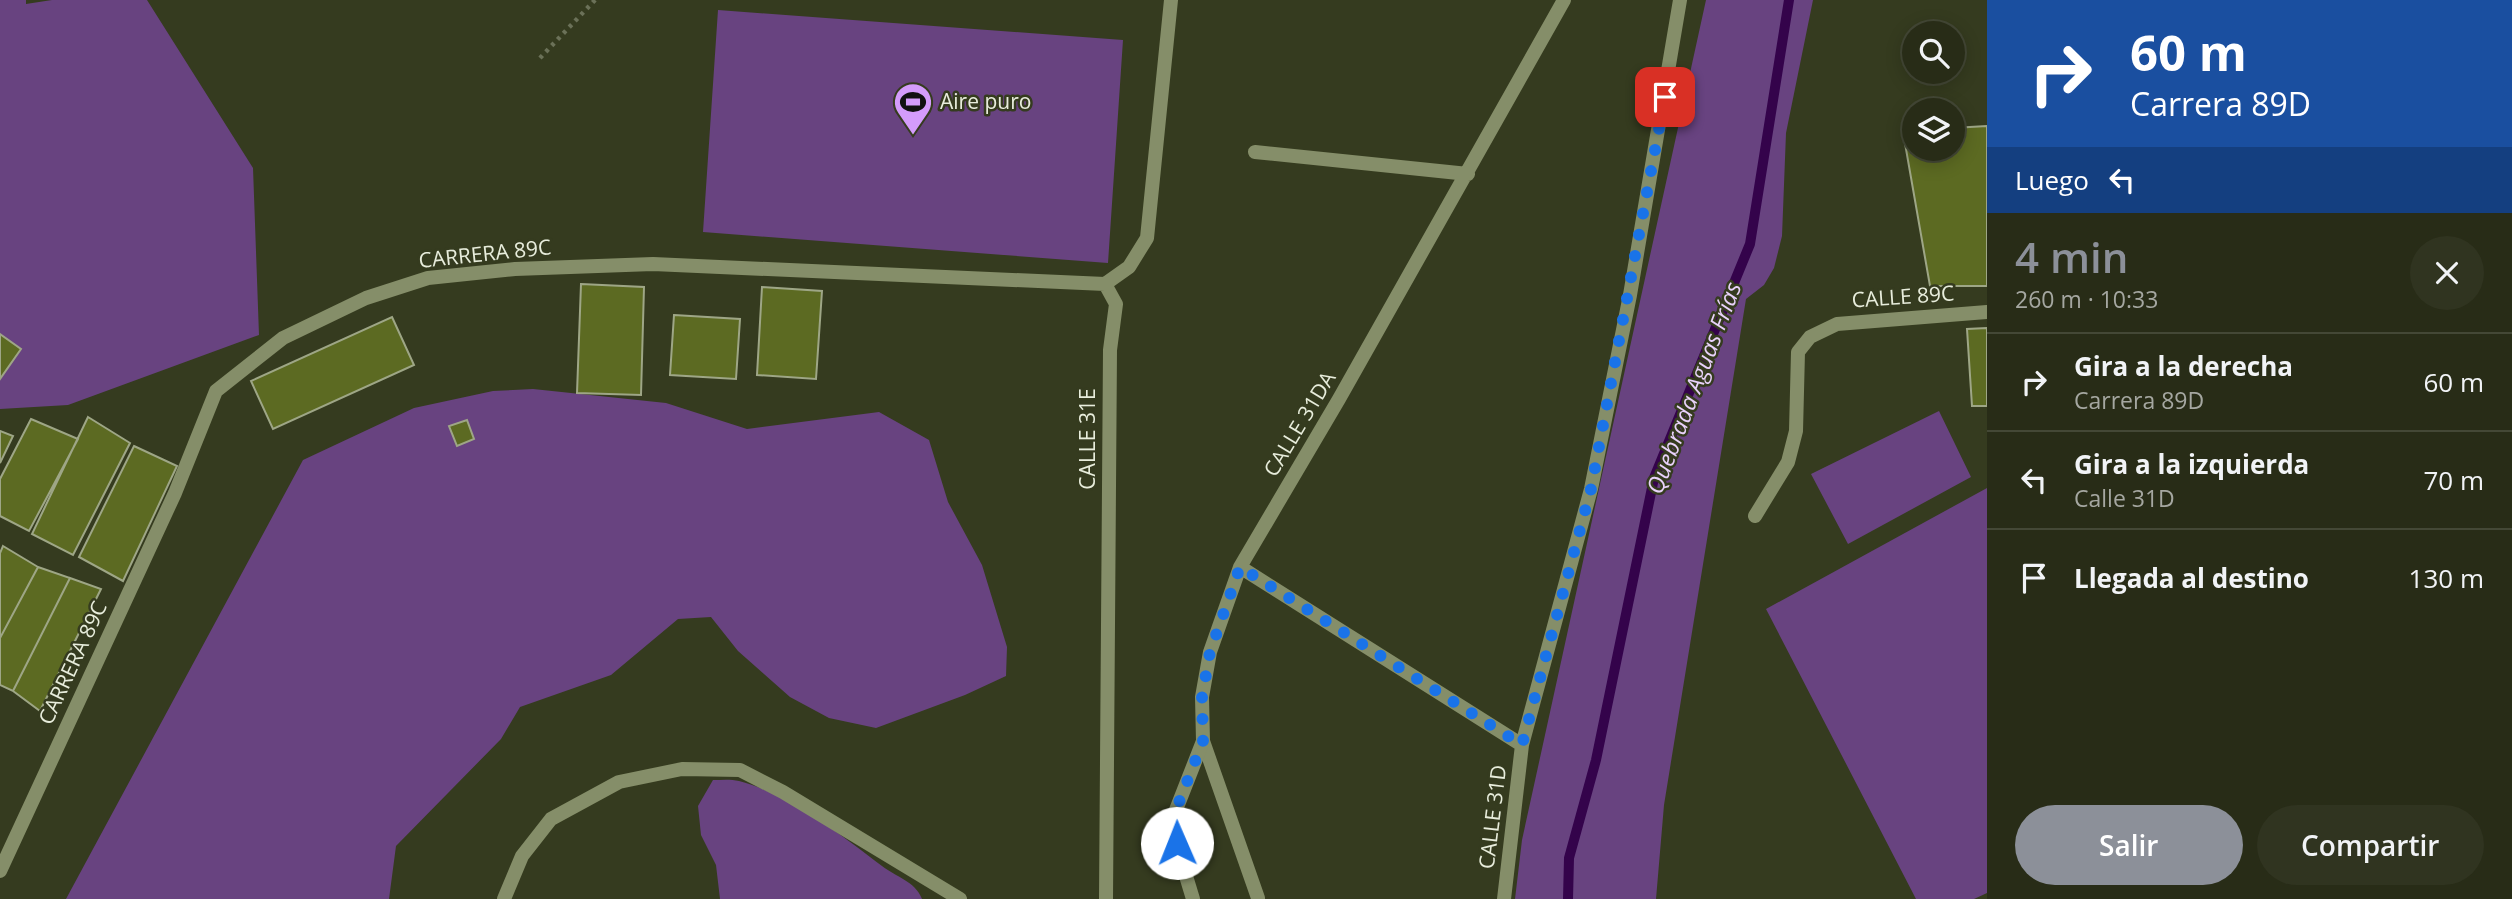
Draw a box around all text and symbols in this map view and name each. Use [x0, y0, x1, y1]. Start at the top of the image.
text: 60 m [2130, 19, 2247, 85]
map controls [1902, 21, 1965, 161]
button: search [1902, 21, 1965, 84]
icon: right [2015, 28, 2106, 119]
pin [1635, 67, 1695, 127]
icon: arrive [1646, 78, 1684, 116]
sports icon: Aire puro [892, 81, 934, 136]
text: Carrera 89D [2130, 82, 2311, 125]
place label: Aire puro [940, 87, 1031, 115]
button: layers [1902, 98, 1965, 161]
icon: left [2103, 161, 2141, 199]
text: Luego [2015, 162, 2089, 198]
text: 4 min [2015, 228, 2128, 285]
street label: CARRERA 89C [417, 232, 553, 274]
button: close [2410, 236, 2484, 310]
water label: Quebrada Aguas Frías [1638, 277, 1748, 498]
street label: CALLE 89C [1851, 278, 1955, 314]
text: 260 m · 10:33 [2015, 283, 2158, 315]
text: Gira a la derecha [2074, 348, 2293, 384]
icon: right [2015, 363, 2053, 401]
text: 60 m [2423, 364, 2484, 400]
street label: CALLE 31DA [1257, 365, 1342, 481]
text: Carrera 89D [2074, 384, 2204, 416]
street label: CALLE 31E [1073, 388, 1101, 490]
text: Gira a la izquierda [2074, 446, 2309, 482]
icon: left [2015, 461, 2053, 499]
text: 70 m [2423, 462, 2484, 498]
text: Calle 31D [2074, 482, 2175, 514]
icon: arrive [2015, 559, 2053, 597]
text: Llegada al destino [2074, 560, 2309, 596]
text: 130 m [2409, 560, 2484, 596]
street label: CARRERA 89C [31, 596, 113, 729]
street label: CALLE 31D [1472, 763, 1512, 871]
button: Salir [2015, 805, 2243, 885]
button: Compartir [2257, 805, 2484, 885]
position arrow [1140, 806, 1214, 880]

